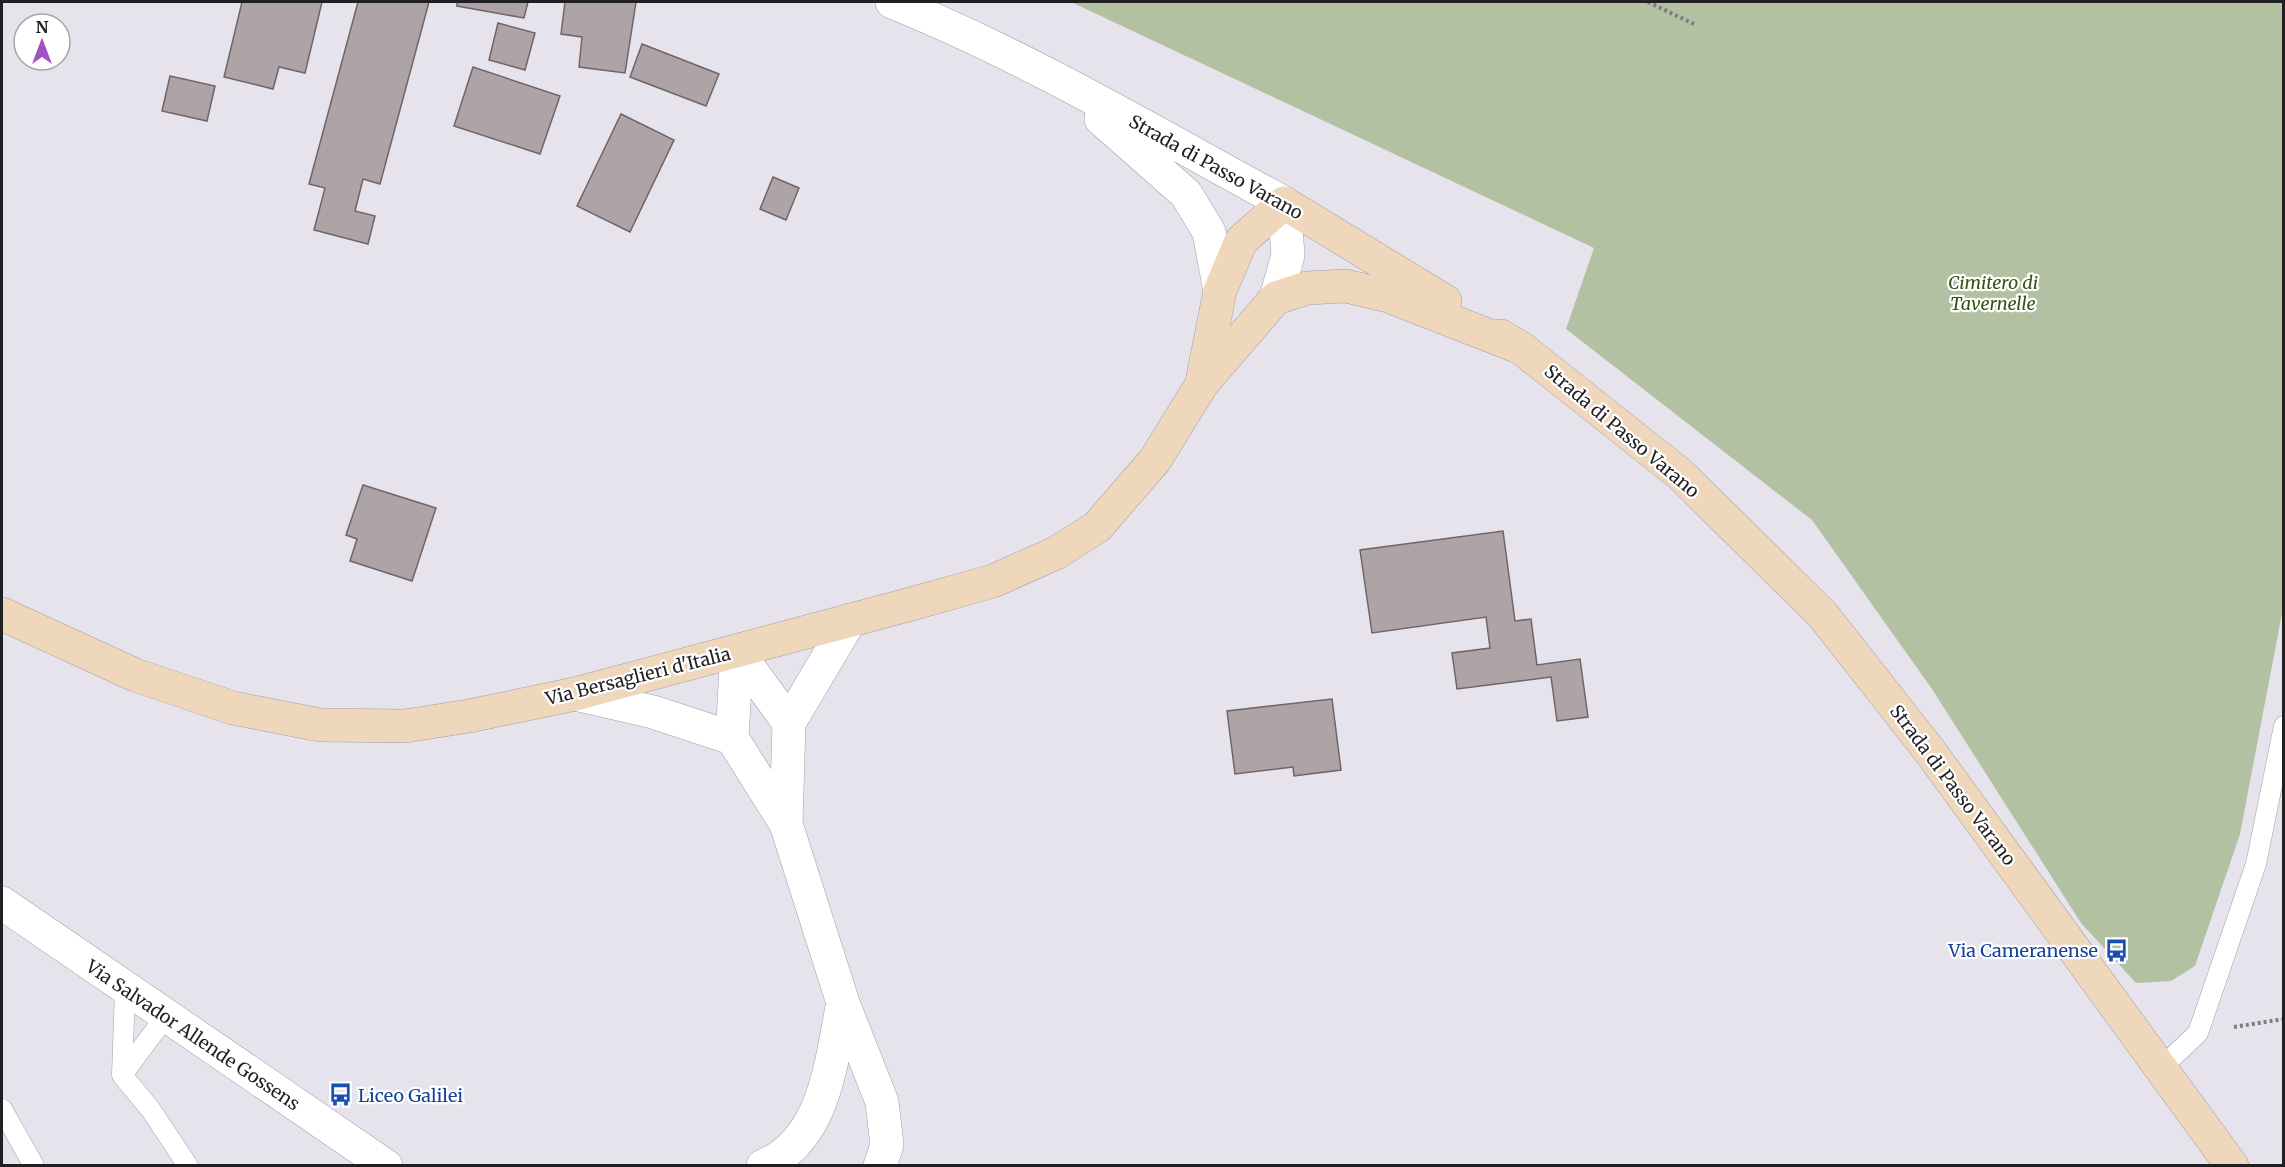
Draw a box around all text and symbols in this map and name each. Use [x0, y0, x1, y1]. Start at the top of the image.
north arrow [12, 12, 72, 72]
text: N [36, 17, 49, 37]
street label: Strada di Passo Varano [1125, 110, 1307, 224]
park label: Cimitero di Tavernelle [1948, 271, 2038, 315]
street label: Strada di Passo Varano [1540, 359, 1704, 503]
street label: Via Bersaglieri d'Italia [542, 642, 733, 710]
street label: Strada di Passo Varano [1885, 700, 2021, 870]
bus stop icon: Via Cameranense [2103, 937, 2129, 963]
place label: Via Cameranense [1948, 939, 2098, 962]
street label: Via Salvador Allende Gossens [81, 954, 305, 1115]
bus stop icon: Liceo Galilei [327, 1082, 353, 1108]
place label: Liceo Galilei [358, 1084, 463, 1107]

